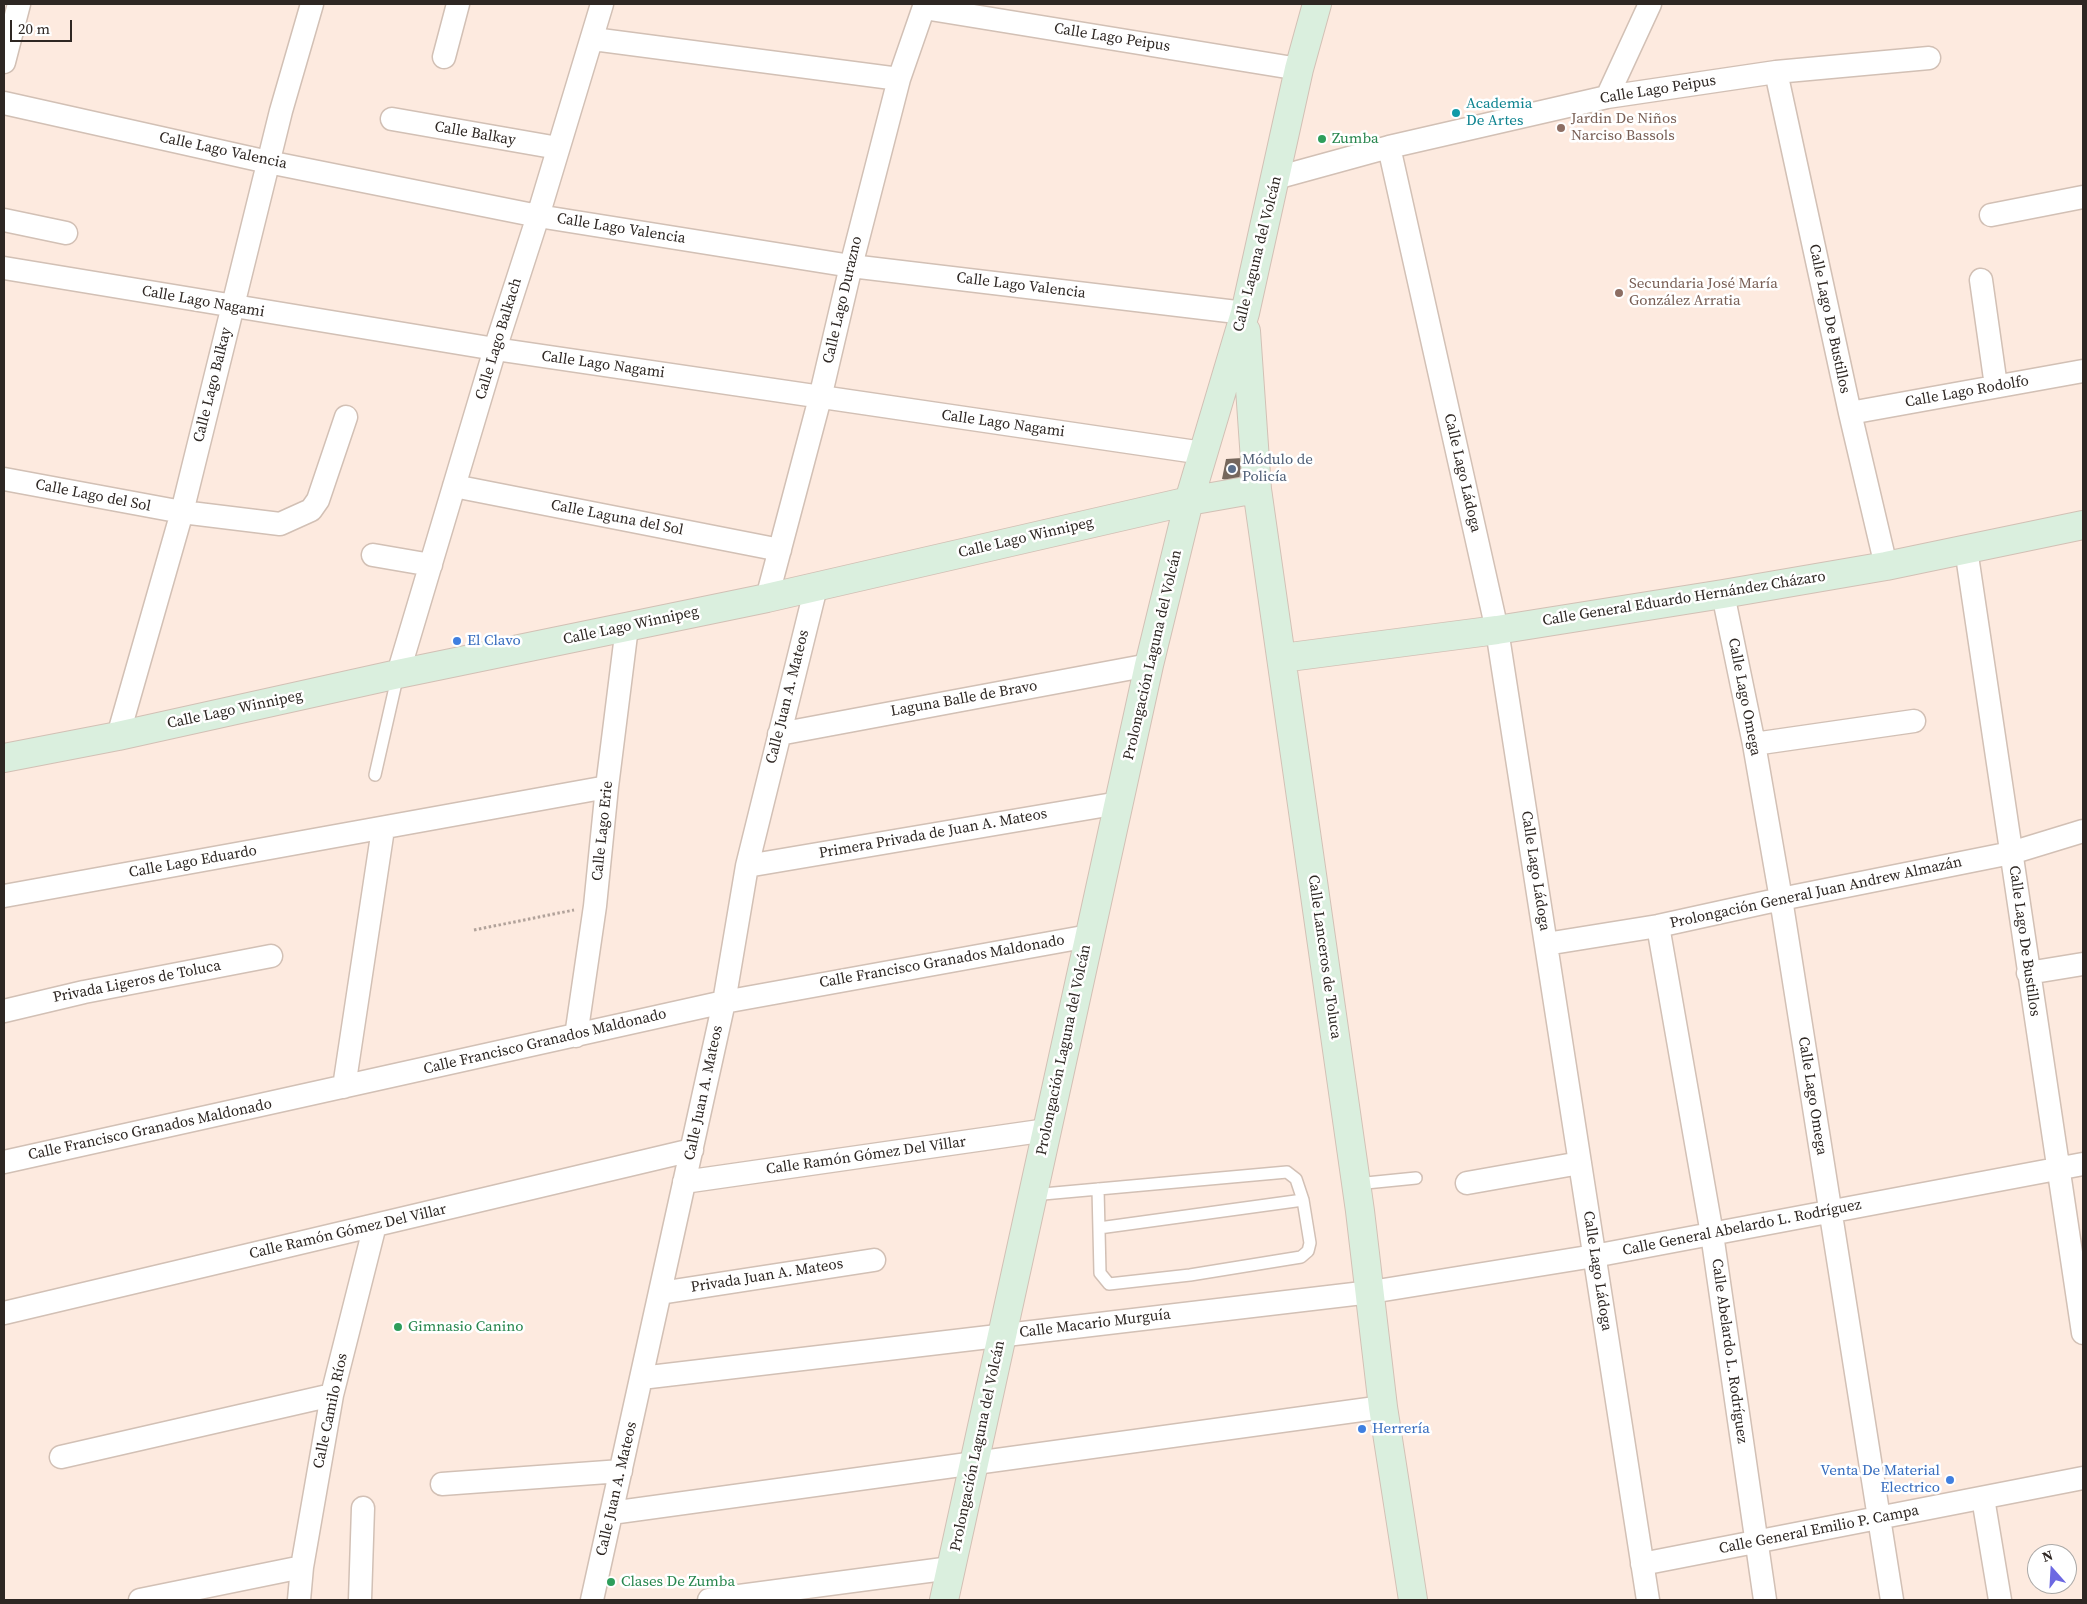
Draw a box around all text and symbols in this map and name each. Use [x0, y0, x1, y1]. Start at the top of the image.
scale bar [12, 10, 75, 42]
text: 20 m [18, 18, 50, 39]
street label: Calle Lago Peipus [1053, 20, 1171, 56]
street label: Calle Lago Peipus [1599, 72, 1717, 108]
place label: Academia De Artes [1466, 95, 1532, 130]
marker: Academia De Artes [1450, 107, 1462, 119]
place label: Jardin De Niños Narciso Bassols [1571, 110, 1677, 145]
street label: Calle Balkay [433, 118, 517, 150]
marker: Jardin De Niños Narciso Bassols [1555, 122, 1567, 134]
street label: Calle Lago Valencia [157, 129, 289, 173]
place label: Zumba [1332, 130, 1379, 148]
marker: Zumba [1316, 133, 1328, 145]
street label: Calle Laguna del Volcán [1230, 174, 1286, 334]
street label: Calle Lago Valencia [555, 210, 687, 248]
street label: Calle Lago Durazno [820, 234, 866, 366]
street label: Calle Lago De Bustillos [1804, 243, 1854, 395]
street label: Calle Lago Valencia [955, 269, 1087, 303]
place label: Secundaria José María González Arratia [1629, 275, 1778, 310]
street label: Calle Lago Balkach [472, 276, 526, 402]
street label: Calle Lago Nagami [140, 282, 266, 322]
marker: Secundaria José María González Arratia [1613, 287, 1625, 299]
street label: Calle Lago Balkay [190, 326, 236, 444]
street label: Calle Lago Nagami [540, 347, 666, 383]
street label: Calle Lago Rodolfo [1904, 372, 2030, 412]
street label: Calle Lago Nagami [940, 406, 1066, 442]
street label: Calle Lago Ládoga [1440, 412, 1484, 534]
place label: Módulo de Policía [1242, 451, 1313, 486]
marker: Módulo de Policía [1226, 463, 1238, 475]
street label: Calle Lago del Sol [34, 476, 152, 516]
street label: Calle Laguna del Sol [549, 496, 685, 540]
street label: Calle Lago Winnipeg [957, 514, 1095, 562]
street label: Prolongación Laguna del Volcán [1120, 548, 1186, 762]
street label: Calle General Eduardo Hernández Cházaro [1541, 568, 1827, 630]
street label: Calle Lago Winnipeg [562, 603, 700, 649]
street label: Calle Juan A. Mateos [763, 628, 813, 766]
place label: El Clavo [467, 632, 521, 650]
marker: El Clavo [451, 635, 463, 647]
street label: Calle Lago Omega [1724, 636, 1764, 758]
street label: Laguna Balle de Bravo [889, 677, 1039, 721]
street label: Calle Lago Winnipeg [166, 687, 304, 733]
street label: Calle Lago Erie [589, 780, 617, 882]
street label: Primera Privada de Juan A. Mateos [817, 805, 1049, 863]
street label: Calle Lago Ládoga [1517, 810, 1553, 932]
street label: Calle Lago Eduardo [128, 842, 258, 882]
street label: Prolongación General Juan Andrew Almazán [1668, 853, 1964, 933]
street label: Calle Lago De Bustillos [2004, 864, 2044, 1018]
street label: Calle Lanceros de Toluca [1304, 874, 1344, 1040]
street label: Calle Francisco Granados Maldonado [818, 932, 1066, 992]
street label: Prolongación Laguna del Volcán [1033, 943, 1095, 1157]
street label: Privada Ligeros de Toluca [52, 957, 222, 1007]
street label: Calle Francisco Granados Maldonado [422, 1005, 668, 1079]
street label: Calle Juan A. Mateos [681, 1024, 727, 1162]
street label: Calle Lago Omega [1794, 1035, 1830, 1157]
street label: Calle Francisco Granados Maldonado [26, 1095, 274, 1165]
street label: Calle Ramón Gómez Del Villar [765, 1133, 967, 1179]
street label: Calle General Abelardo L. Rodríguez [1621, 1196, 1863, 1260]
street label: Calle Ramón Gómez Del Villar [248, 1201, 448, 1263]
street label: Calle Lago Ládoga [1579, 1210, 1615, 1332]
street label: Privada Juan A. Mateos [690, 1255, 844, 1297]
street label: Calle Abelardo L. Rodríguez [1707, 1257, 1751, 1445]
street label: Calle Macario Murguía [1018, 1306, 1172, 1342]
place label: Gimnasio Canino [408, 1318, 524, 1336]
marker: Gimnasio Canino [392, 1321, 404, 1333]
street label: Prolongación Laguna del Volcán [947, 1339, 1009, 1553]
street label: Calle Camilo Ríos [310, 1352, 352, 1470]
street label: Calle Juan A. Mateos [593, 1420, 641, 1558]
place label: Herrería [1372, 1420, 1430, 1438]
marker: Herrería [1356, 1423, 1368, 1435]
place label: Venta De Material Electrico [1820, 1462, 1940, 1497]
marker: Venta De Material Electrico [1944, 1474, 1956, 1486]
street label: Calle General Emilio P. Campa [1718, 1502, 1920, 1558]
north arrow [2027, 1544, 2077, 1594]
text: N [2039, 1545, 2056, 1567]
place label: Clases De Zumba [621, 1573, 735, 1591]
marker: Clases De Zumba [605, 1576, 617, 1588]

